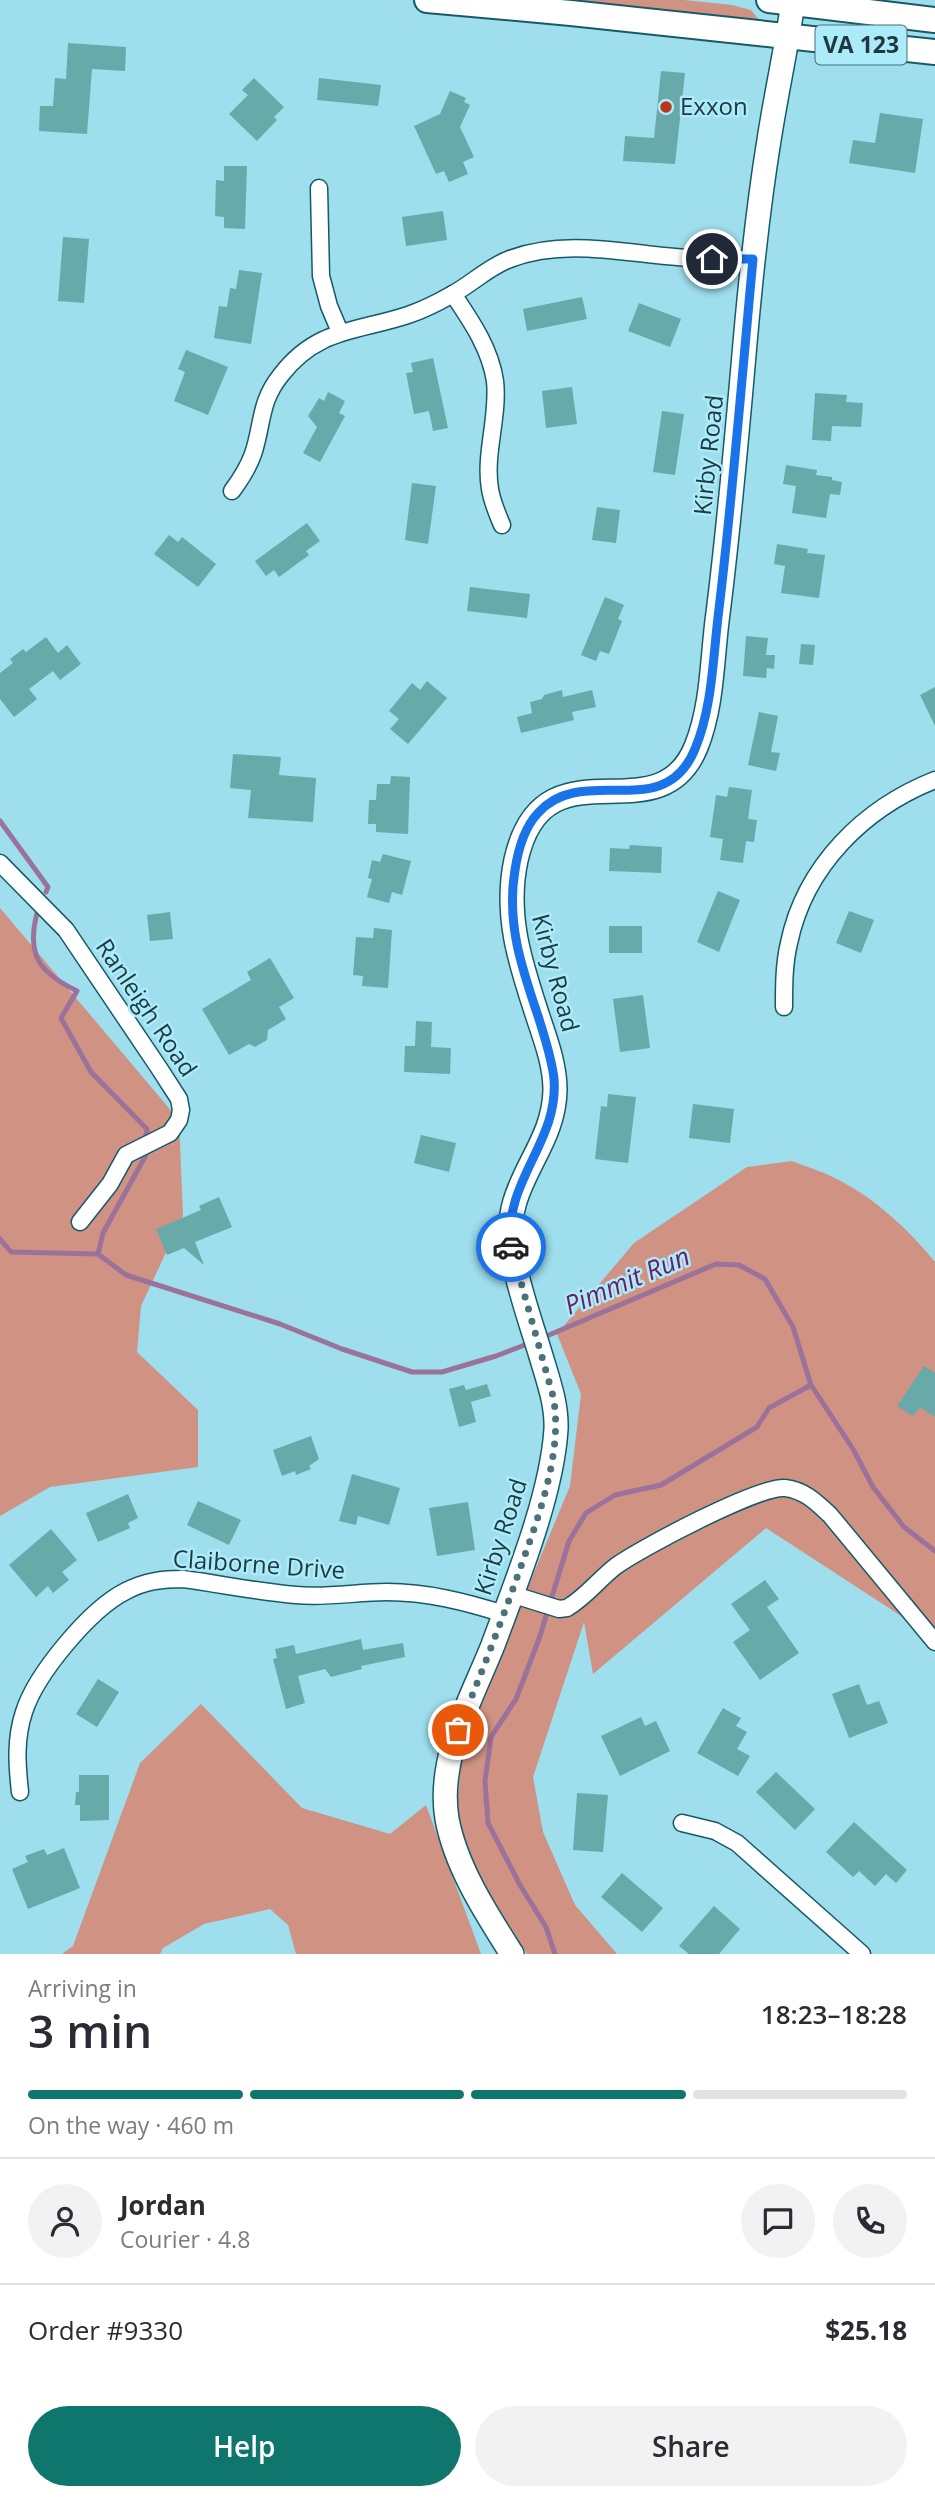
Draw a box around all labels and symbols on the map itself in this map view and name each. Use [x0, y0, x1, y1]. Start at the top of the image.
road number: VA 123 [816, 26, 906, 64]
place label: Exxon [680, 89, 748, 122]
marker: Exxon [658, 99, 674, 115]
pin [682, 229, 742, 289]
street label: Kirby Road [685, 393, 730, 517]
street label: Kirby Road [525, 910, 588, 1035]
street label: Ranleigh Road [89, 932, 206, 1083]
courier [476, 1212, 546, 1282]
water label: Pimmit Run [558, 1237, 695, 1323]
street label: Kirby Road [465, 1474, 534, 1599]
street label: Claiborne Drive [172, 1541, 346, 1586]
pin [428, 1700, 488, 1760]

